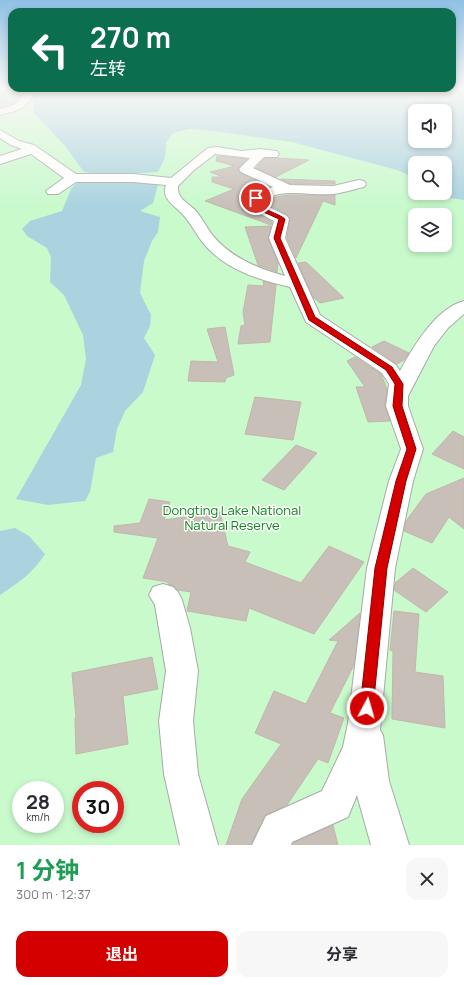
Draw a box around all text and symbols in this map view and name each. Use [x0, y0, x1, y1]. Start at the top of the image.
text: 270 m [90, 18, 171, 56]
icon: left [24, 24, 76, 76]
text: 左转 [90, 56, 126, 80]
map controls [408, 104, 452, 252]
button: sound [408, 104, 452, 148]
button: search [408, 156, 452, 200]
pin [239, 181, 273, 215]
icon: arrive [245, 187, 267, 209]
button: layers [408, 208, 452, 252]
park label: Dongting Lake National Natural Reserve [163, 501, 301, 534]
position arrow [346, 687, 388, 729]
speed limit sign: 30 [72, 781, 124, 833]
text: 28 [26, 788, 50, 815]
text: km/h [26, 810, 50, 824]
text: 1 分钟 [16, 853, 79, 886]
button: close [406, 858, 448, 900]
text: 300 m · 12:37 [16, 885, 91, 903]
button: 退出 [16, 931, 228, 977]
button: 分享 [236, 931, 448, 977]

